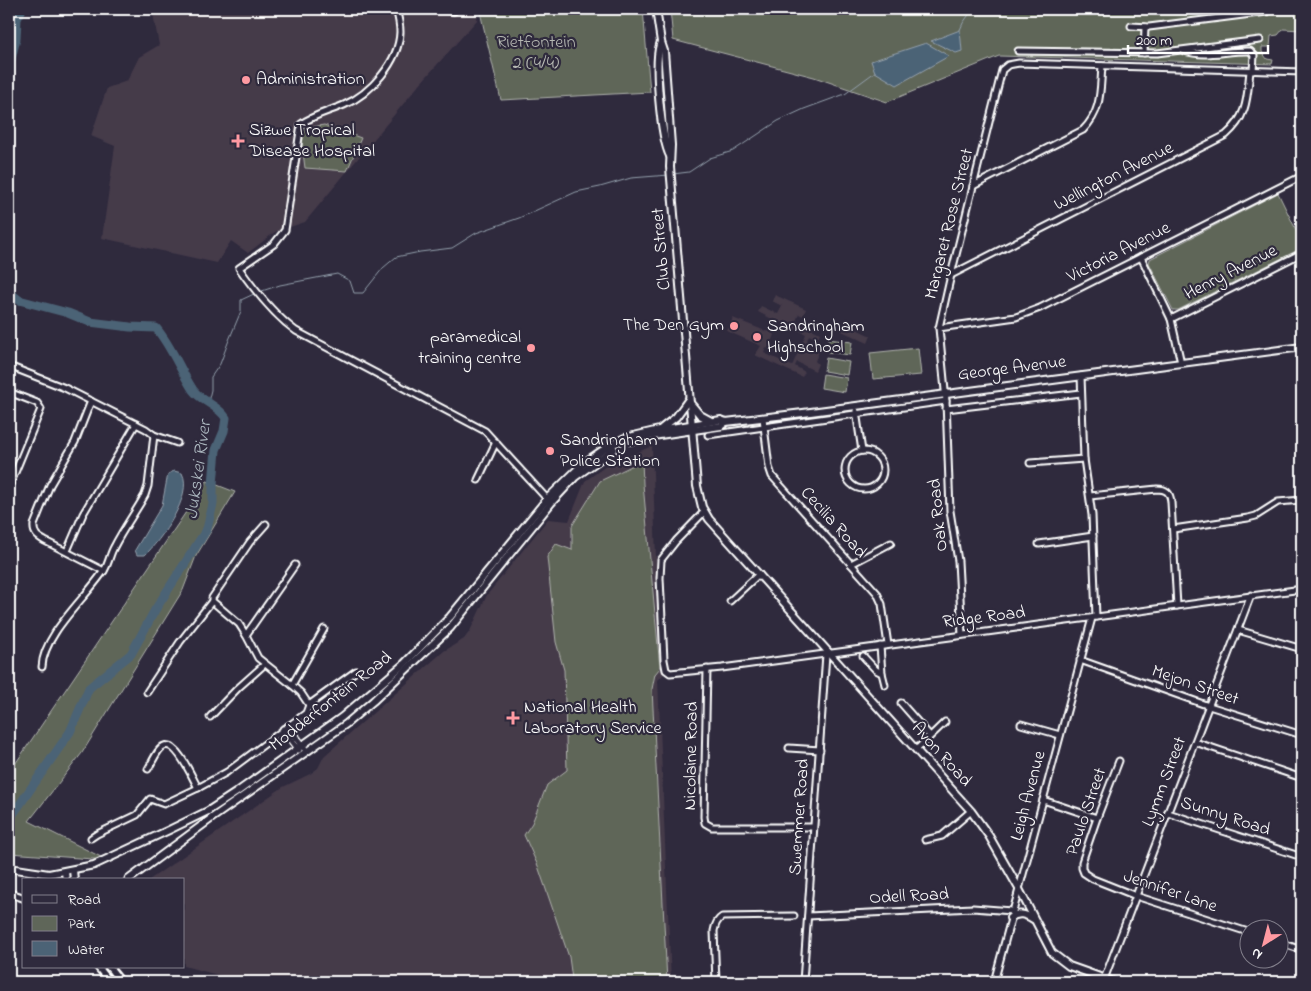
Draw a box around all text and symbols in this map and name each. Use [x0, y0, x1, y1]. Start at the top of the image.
scale bar [1128, 22, 1268, 54]
park label: Rietfontein 2 (4/4) [496, 30, 576, 77]
text: 200 m [1136, 30, 1172, 52]
place label: Administration [256, 67, 365, 93]
marker: Administration [240, 74, 252, 86]
place label: Sizwe Tropical Disease Hospital [248, 118, 375, 165]
marker: Sizwe Tropical Disease Hospital [231, 134, 245, 148]
street label: Wellington Avenue [1050, 135, 1179, 219]
street label: Margaret Rose Street [919, 146, 982, 302]
street label: Club Street [645, 207, 679, 291]
street label: Victoria Avenue [1062, 215, 1176, 291]
street label: Henry Avenue [1180, 238, 1283, 308]
place label: The Den Gym [623, 313, 724, 339]
place label: Sandringham Highschool [767, 314, 865, 362]
marker: The Den Gym [728, 320, 740, 332]
place label: paramedical training centre [418, 325, 522, 373]
marker: Sandringham Highschool [751, 331, 763, 343]
marker: paramedical training centre [525, 342, 537, 354]
street label: George Avenue [956, 349, 1069, 390]
water label: Jukskei River [179, 417, 220, 521]
place label: Sandringham Police Station [560, 428, 660, 475]
marker: Sandringham Police Station [544, 445, 556, 457]
street label: Oak Road [922, 477, 956, 553]
street label: Cecilia Road [794, 481, 872, 565]
street label: Ridge Road [941, 600, 1027, 637]
street label: Modderfontein Road [264, 646, 398, 758]
street label: Mejon Street [1148, 659, 1242, 713]
place label: National Health Laboratory Service [524, 695, 662, 742]
street label: Nicolaine Road [678, 701, 706, 811]
marker: National Health Laboratory Service [506, 711, 520, 725]
street label: Avon Road [905, 717, 977, 793]
street label: Lymm Street [1136, 733, 1194, 831]
street label: Leigh Avenue [1005, 747, 1055, 844]
street label: Swemmer Road [783, 758, 817, 876]
street label: Paulo Street [1060, 764, 1114, 860]
street label: Sunny Road [1177, 790, 1273, 844]
street label: Jennifer Lane [1120, 864, 1221, 920]
legend [22, 878, 185, 968]
street label: Odell Road [869, 882, 949, 912]
text: Road [68, 889, 101, 911]
text: Park [68, 913, 96, 935]
north arrow [1238, 918, 1288, 968]
text: Water [68, 939, 104, 961]
text: N [1247, 942, 1267, 965]

